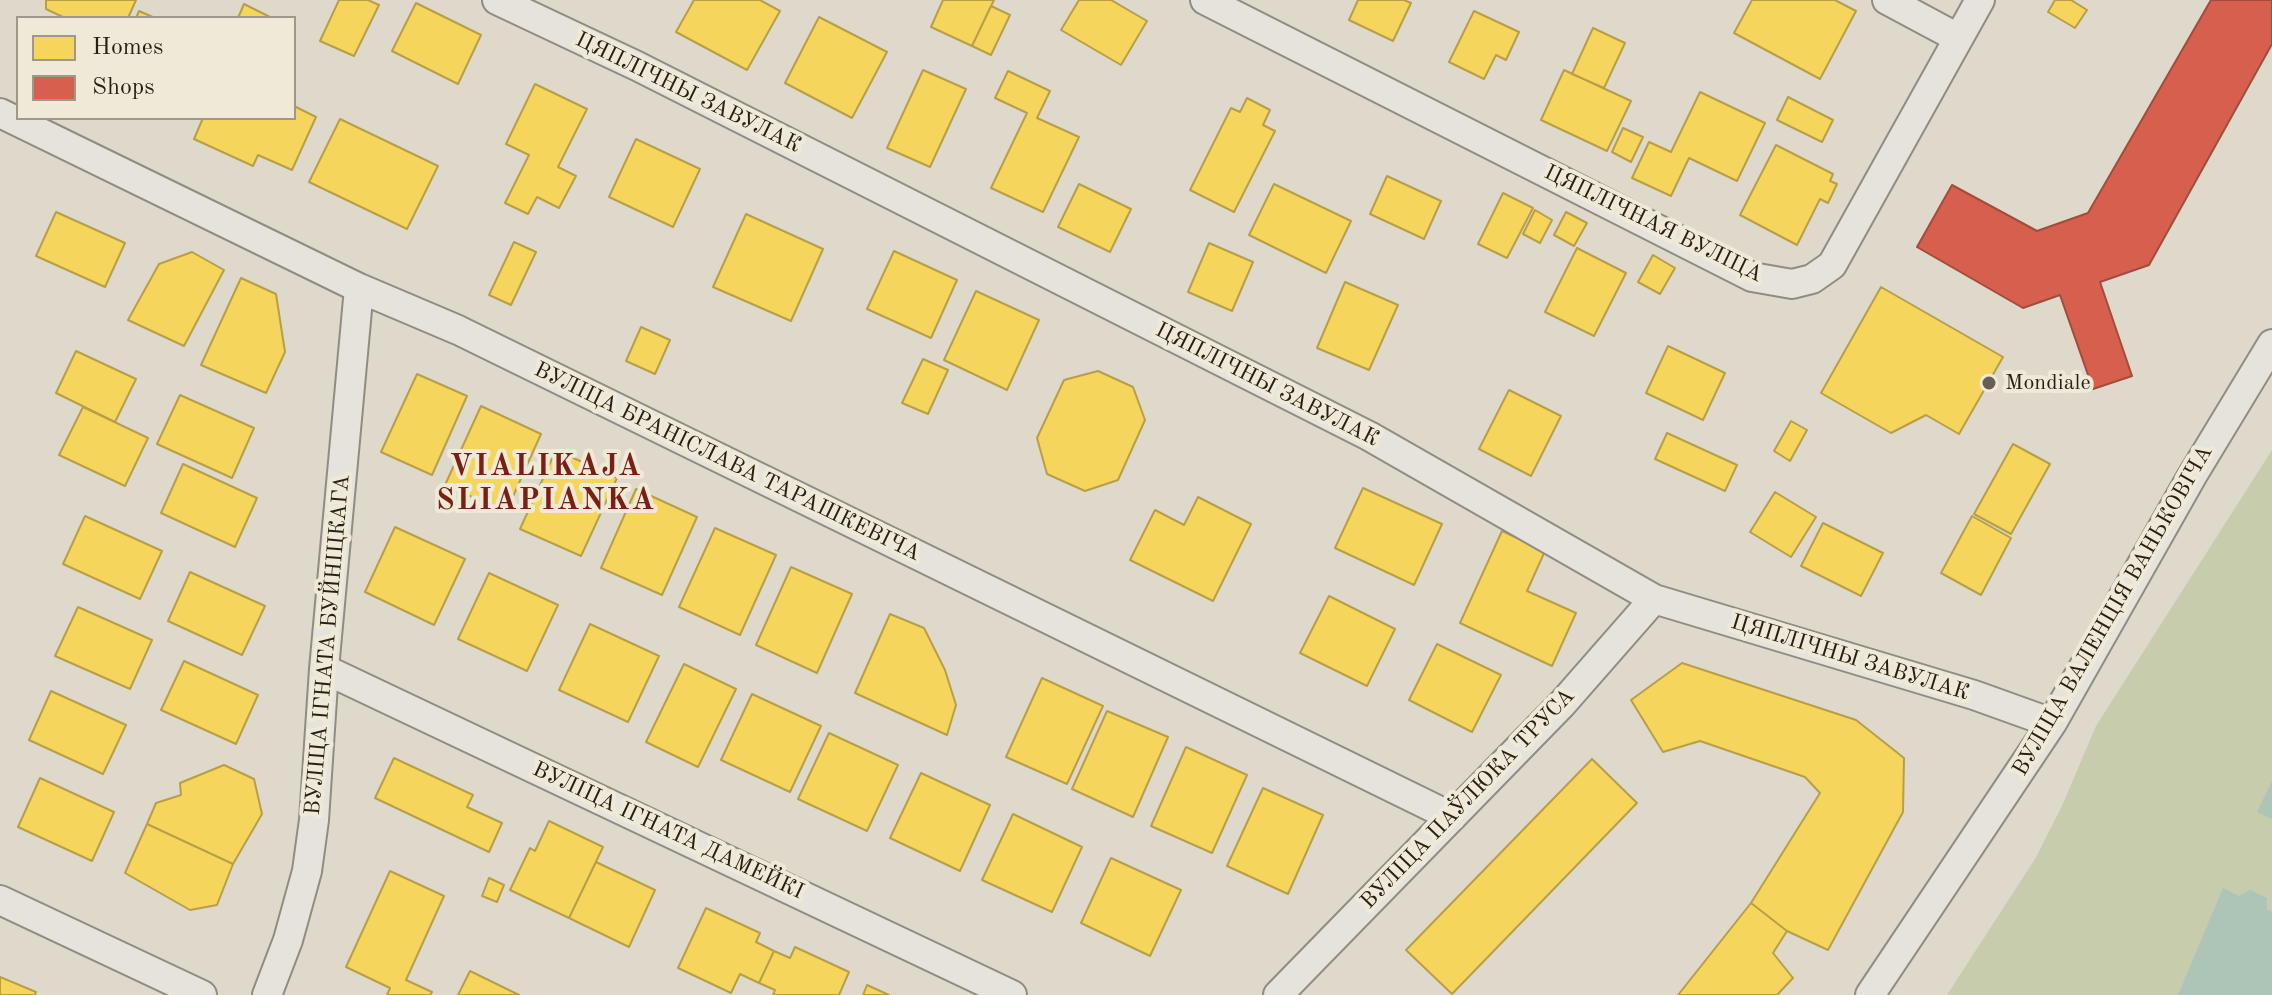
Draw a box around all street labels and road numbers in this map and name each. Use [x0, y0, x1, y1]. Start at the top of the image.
street label: ЦЯПЛІЧНЫ ЗАВУЛАК [571, 27, 805, 159]
street label: ЦЯПЛІЧНАЯ ВУЛІЦА [1539, 160, 1767, 288]
street label: ЦЯПЛІЧНЫ ЗАВУЛАК [1151, 317, 1383, 453]
street label: ВУЛІЦА БРАНІСЛАВА ТАРАШКЕВІЧА [529, 357, 925, 567]
street label: ВУЛІЦА ВАЛЕНЦІЯ ВАНЬКОВІЧА [2007, 441, 2219, 781]
street label: ВУЛІЦА ІГНАТА БУЙНІЦКАГА [300, 474, 356, 816]
street label: ЦЯПЛІЧНЫ ЗАВУЛАК [1728, 609, 1972, 707]
street label: ВУЛІЦА ПАЎЛЮКА ТРУСА [1355, 683, 1581, 915]
street label: ВУЛІЦА ІГНАТА ДАМЕЙКІ [528, 756, 808, 906]

